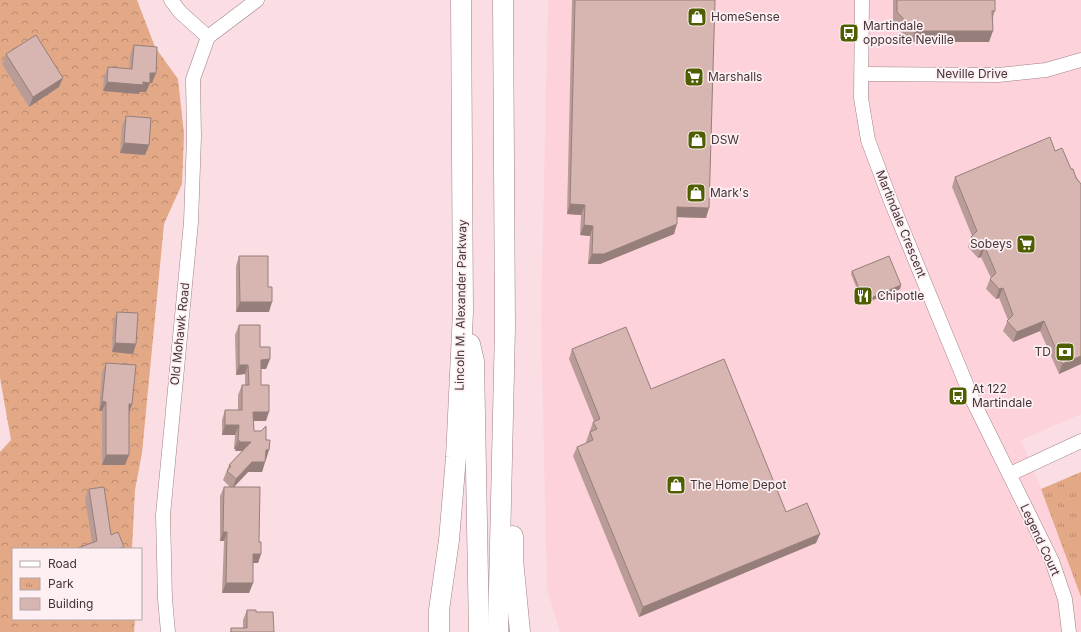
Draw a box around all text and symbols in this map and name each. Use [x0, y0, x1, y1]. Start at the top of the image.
shop icon: HomeSense [686, 6, 708, 28]
place label: HomeSense [711, 9, 780, 24]
place label: Martindale opposite Neville [863, 18, 954, 47]
bus stop icon: Martindale opposite Neville [838, 22, 860, 44]
supermarket icon: Marshalls [683, 66, 705, 88]
street label: Neville Drive [936, 66, 1008, 81]
place label: Marshalls [708, 69, 762, 84]
shop icon: DSW [686, 129, 708, 151]
place label: DSW [711, 132, 739, 147]
street label: Martindale Crescent [873, 168, 930, 280]
shop icon: Mark's [685, 182, 707, 204]
place label: Mark's [710, 185, 749, 200]
street label: Lincoln M. Alexander Parkway [452, 219, 469, 391]
supermarket icon: Sobeys [1015, 233, 1037, 255]
place label: Sobeys [970, 236, 1012, 251]
street label: Old Mohawk Road [167, 282, 192, 386]
restaurant icon: Chipotle [852, 285, 874, 307]
place label: Chipotle [877, 288, 924, 303]
bank icon: TD [1054, 341, 1076, 363]
place label: TD [1035, 344, 1051, 359]
place label: At 122 Martindale [972, 381, 1032, 410]
bus stop icon: At 122 Martindale [947, 385, 969, 407]
shop icon: The Home Depot [665, 474, 687, 496]
place label: The Home Depot [690, 477, 786, 492]
street label: Legend Court [1017, 501, 1064, 578]
legend [12, 548, 142, 620]
text: Road [48, 556, 77, 571]
text: Park [48, 576, 74, 591]
text: Building [48, 596, 93, 611]

